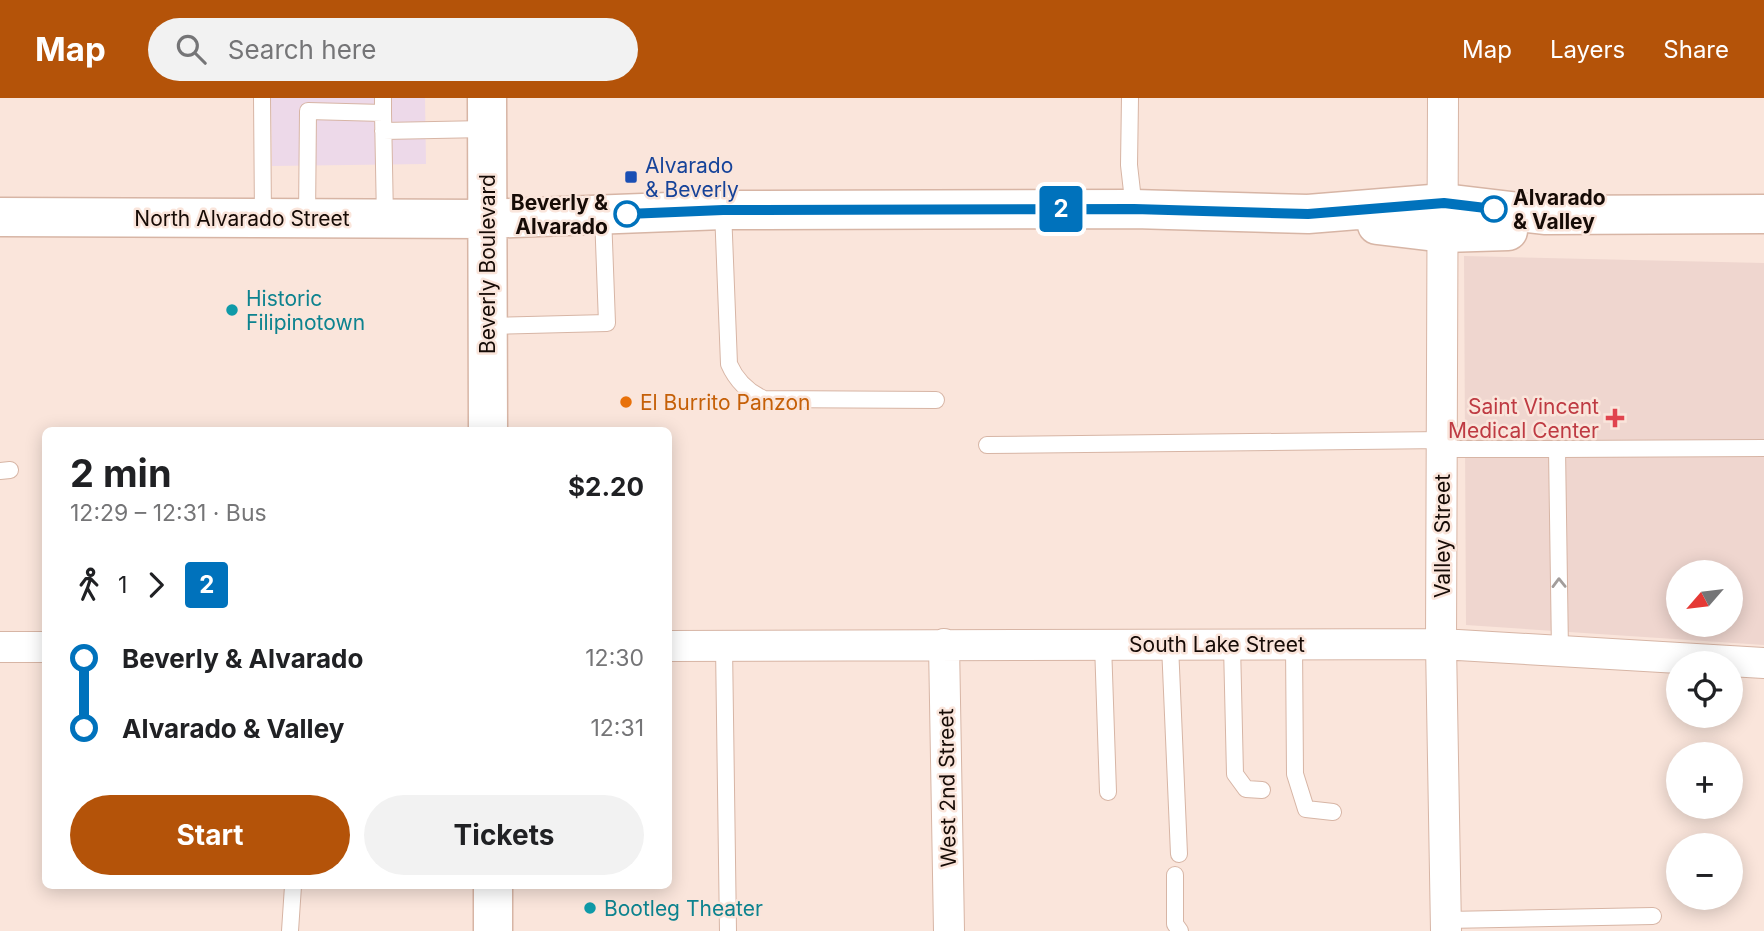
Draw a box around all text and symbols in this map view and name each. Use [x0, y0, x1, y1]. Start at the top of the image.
search box [148, 18, 638, 81]
text: Map [35, 29, 106, 69]
icon: search [172, 30, 210, 68]
text: Search here [228, 34, 376, 65]
text: Map [1462, 35, 1512, 64]
text: Layers [1550, 35, 1625, 64]
text: Share [1663, 35, 1729, 64]
place label: Alvarado & Beverly [645, 153, 739, 202]
marker: Alvarado & Beverly [623, 169, 639, 185]
street label: Beverly Boulevard [475, 174, 500, 354]
place label: Alvarado & Valley [1513, 185, 1606, 234]
line badge: 2 [1038, 186, 1084, 232]
place label: Beverly & Alvarado [511, 190, 609, 239]
text: 2 [1053, 194, 1069, 223]
marker: Alvarado & Valley [1481, 196, 1507, 222]
marker: Beverly & Alvarado [614, 201, 640, 227]
street label: North Alvarado Street [134, 206, 350, 231]
place label: Historic Filipinotown [246, 286, 365, 335]
marker: Historic Filipinotown [224, 302, 240, 318]
place label: El Burrito Panzon [640, 390, 810, 415]
marker: El Burrito Panzon [618, 394, 634, 410]
place label: Saint Vincent Medical Center [1448, 394, 1599, 443]
marker: Saint Vincent Medical Center [1605, 408, 1625, 428]
text: 2 min [70, 450, 172, 496]
text: $2.20 [568, 471, 644, 502]
street label: Valley Street [1430, 474, 1455, 598]
text: 12:29 – 12:31 · Bus [70, 499, 267, 527]
north arrow [1666, 560, 1743, 637]
map controls [1666, 560, 1743, 910]
icon: walk [70, 566, 108, 604]
icon: forward [137, 566, 175, 604]
text: 2 [199, 570, 214, 599]
text: 1 [118, 571, 127, 599]
one-way arrow [1551, 577, 1567, 588]
street label: South Lake Street [1129, 632, 1305, 657]
text: Beverly & Alvarado [122, 643, 363, 674]
text: 12:30 [585, 644, 644, 672]
button: locate [1666, 651, 1743, 728]
street label: West 2nd Street [933, 708, 961, 868]
text: Alvarado & Valley [122, 713, 344, 744]
text: 12:31 [590, 714, 644, 742]
button: + [1666, 742, 1743, 819]
button: Start [70, 795, 350, 875]
button: Tickets [364, 795, 644, 875]
button: − [1666, 833, 1743, 910]
place label: Bootleg Theater [604, 896, 763, 921]
marker: Bootleg Theater [582, 900, 598, 916]

